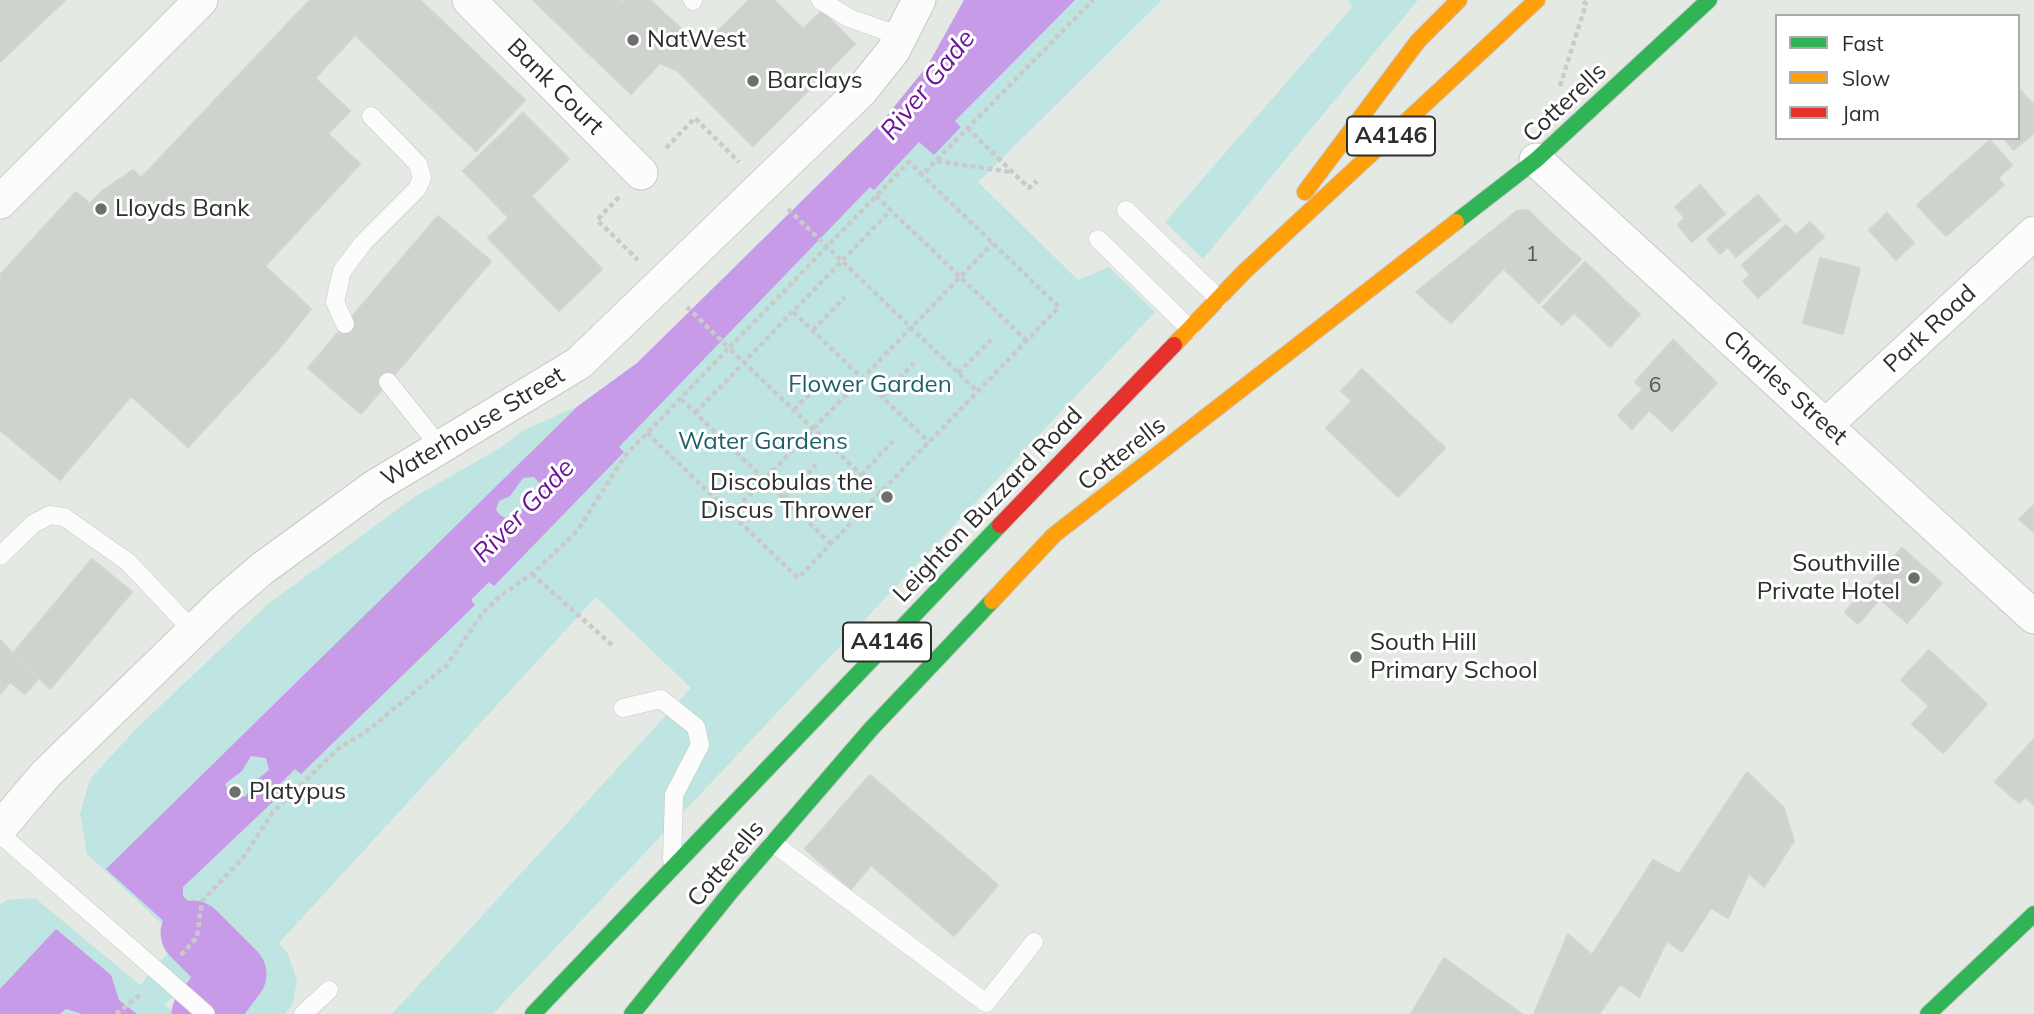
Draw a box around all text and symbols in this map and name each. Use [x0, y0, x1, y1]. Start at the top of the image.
legend [1775, 14, 2020, 140]
water label: River Gade [874, 24, 982, 146]
place label: NatWest [647, 26, 746, 54]
text: Fast [1842, 30, 1884, 56]
marker: NatWest [625, 32, 641, 48]
street label: Bank Court [501, 33, 609, 141]
street label: Cotterells [1517, 57, 1613, 149]
text: Slow [1842, 65, 1890, 91]
place label: Barclays [767, 67, 863, 95]
marker: Barclays [745, 73, 761, 89]
text: Jam [1842, 100, 1880, 126]
road number: A4146 [1347, 116, 1435, 155]
place label: Lloyds Bank [115, 195, 250, 223]
marker: Lloyds Bank [93, 201, 109, 217]
house number: 1 [1526, 242, 1538, 268]
street label: Park Road [1878, 279, 1982, 379]
street label: Charles Street [1717, 325, 1853, 451]
street label: Waterhouse Street [376, 361, 570, 493]
park label: Flower Garden [788, 371, 952, 399]
house number: 6 [1649, 373, 1661, 399]
street label: Leighton Buzzard Road [887, 401, 1089, 609]
street label: Cotterells [1072, 411, 1172, 497]
park label: Water Gardens [678, 428, 848, 456]
water label: River Gade [467, 453, 581, 569]
place label: Discobulas the Discus Thrower [700, 469, 873, 525]
marker: Discobulas the Discus Thrower [879, 489, 895, 505]
place label: Southville Private Hotel [1757, 550, 1900, 606]
marker: Southville Private Hotel [1906, 570, 1922, 586]
road number: A4146 [843, 622, 931, 662]
place label: South Hill Primary School [1370, 629, 1538, 685]
marker: South Hill Primary School [1348, 649, 1364, 665]
place label: Platypus [249, 778, 346, 806]
marker: Platypus [227, 784, 243, 800]
street label: Cotterells [682, 815, 770, 913]

